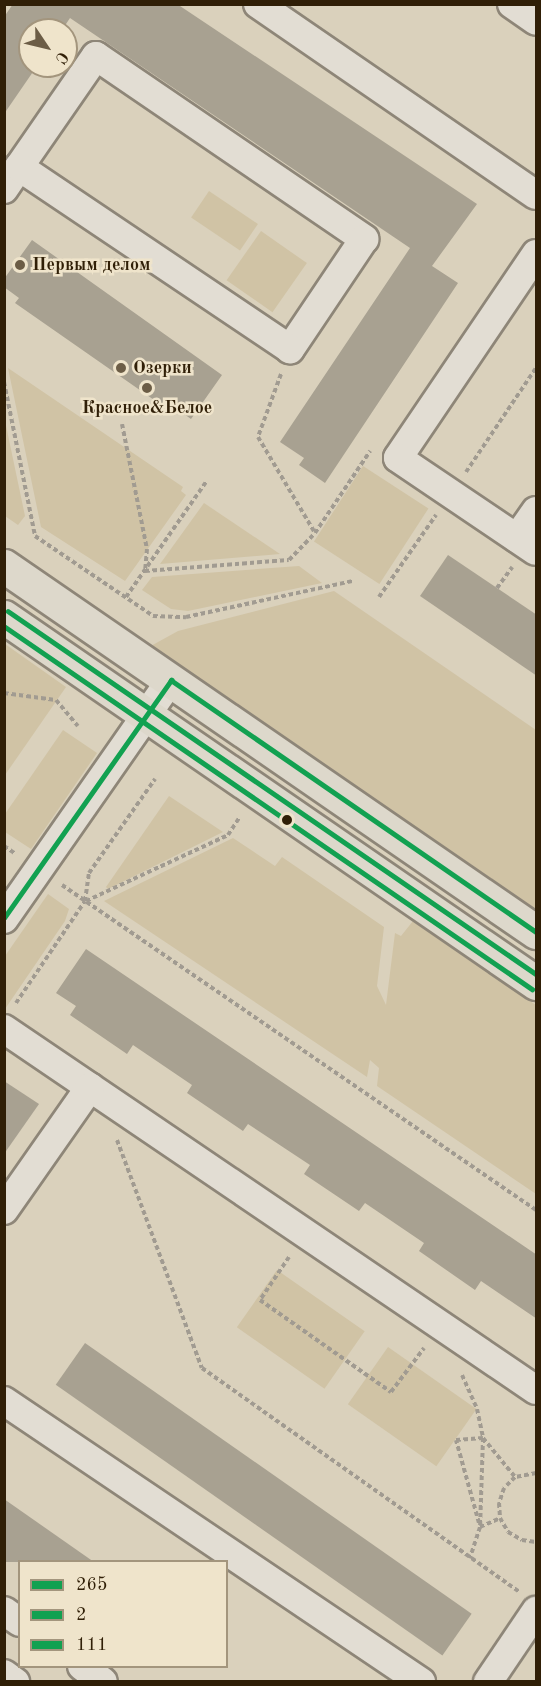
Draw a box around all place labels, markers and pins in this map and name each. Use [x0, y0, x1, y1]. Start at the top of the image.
place label: Первым делом [32, 254, 151, 276]
marker: Первым делом [13, 258, 27, 272]
place label: Озерки [133, 357, 192, 379]
marker: Озерки [114, 361, 128, 375]
marker: Красное&Белое [140, 381, 154, 395]
place label: Красное&Белое [82, 397, 212, 419]
unlabelled marker [281, 814, 293, 826]

